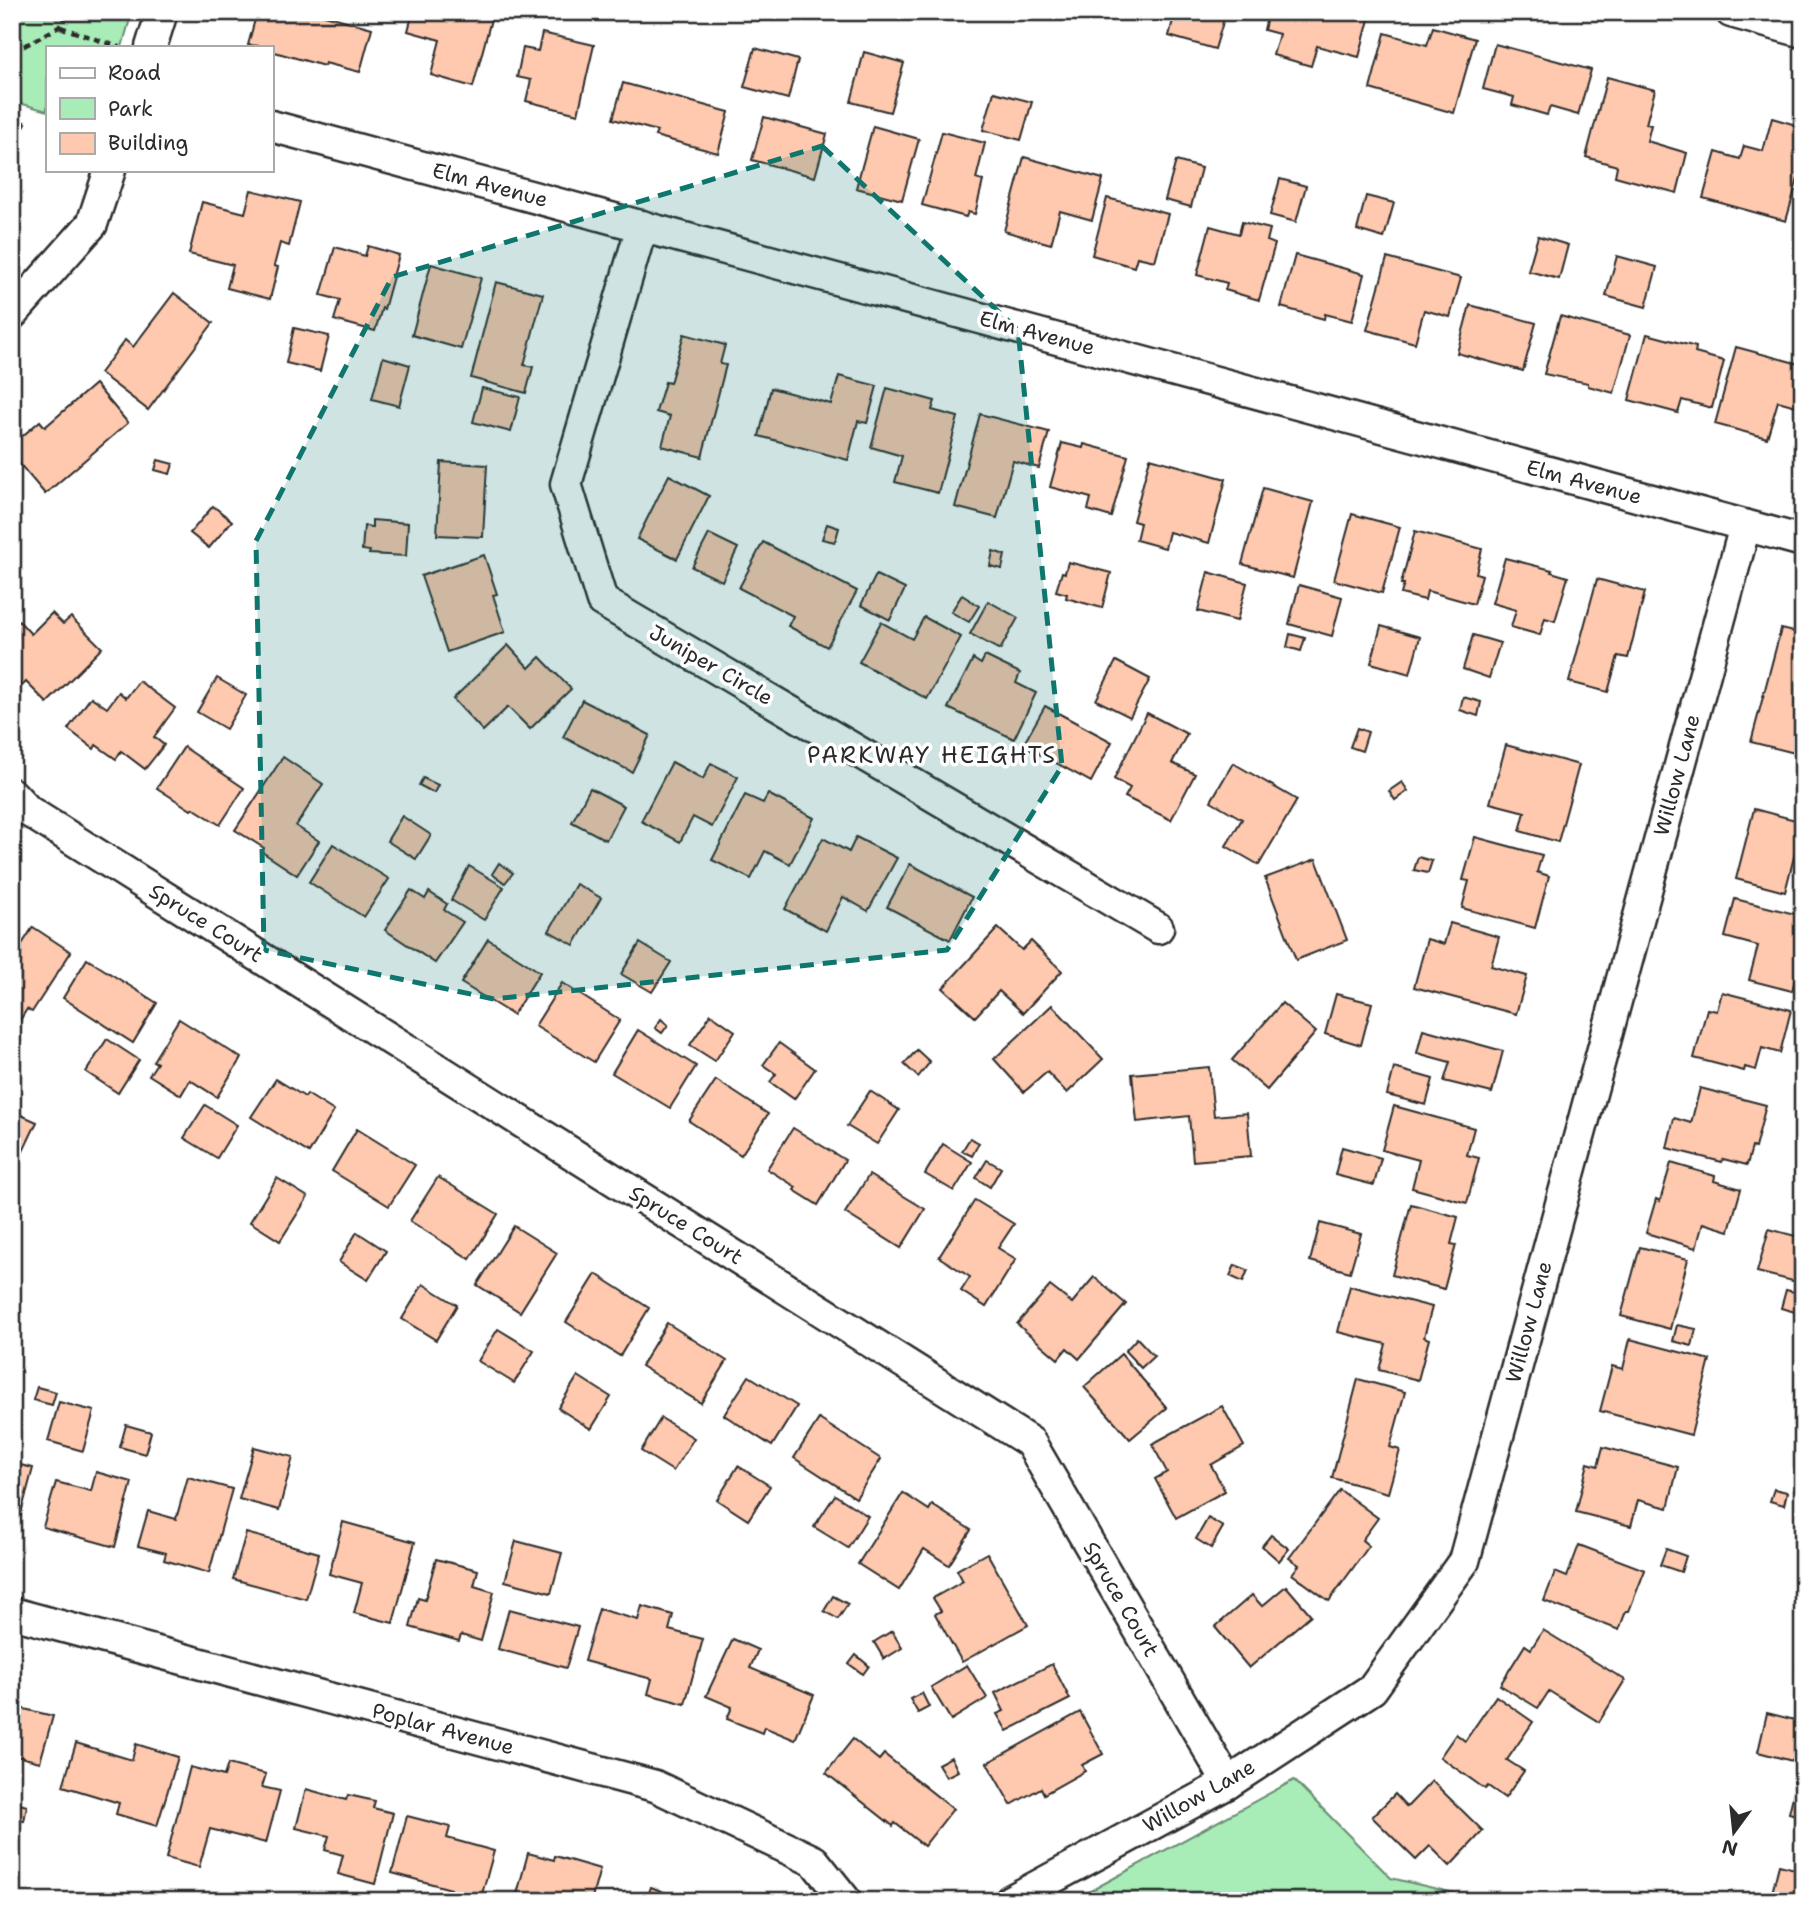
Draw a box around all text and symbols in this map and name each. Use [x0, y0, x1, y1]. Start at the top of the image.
legend [46, 46, 273, 172]
text: Road [108, 59, 161, 87]
text: Park [108, 95, 153, 123]
text: Building [108, 129, 188, 157]
street label: Elm Avenue [429, 156, 551, 214]
street label: Elm Avenue [976, 304, 1098, 362]
street label: Elm Avenue [1523, 453, 1645, 511]
street label: Juniper Circle [644, 618, 778, 712]
street label: Willow Lane [1647, 711, 1707, 839]
district label: PARKWAY HEIGHTS [807, 740, 1057, 770]
street label: Spruce Court [144, 877, 268, 969]
street label: Spruce Court [624, 1179, 748, 1271]
street label: Willow Lane [1499, 1258, 1559, 1386]
street label: Spruce Court [1077, 1536, 1165, 1662]
street label: Poplar Avenue [369, 1697, 517, 1761]
street label: Willow Lane [1138, 1753, 1260, 1839]
north arrow [1700, 1798, 1770, 1868]
text: N [1719, 1834, 1740, 1862]

